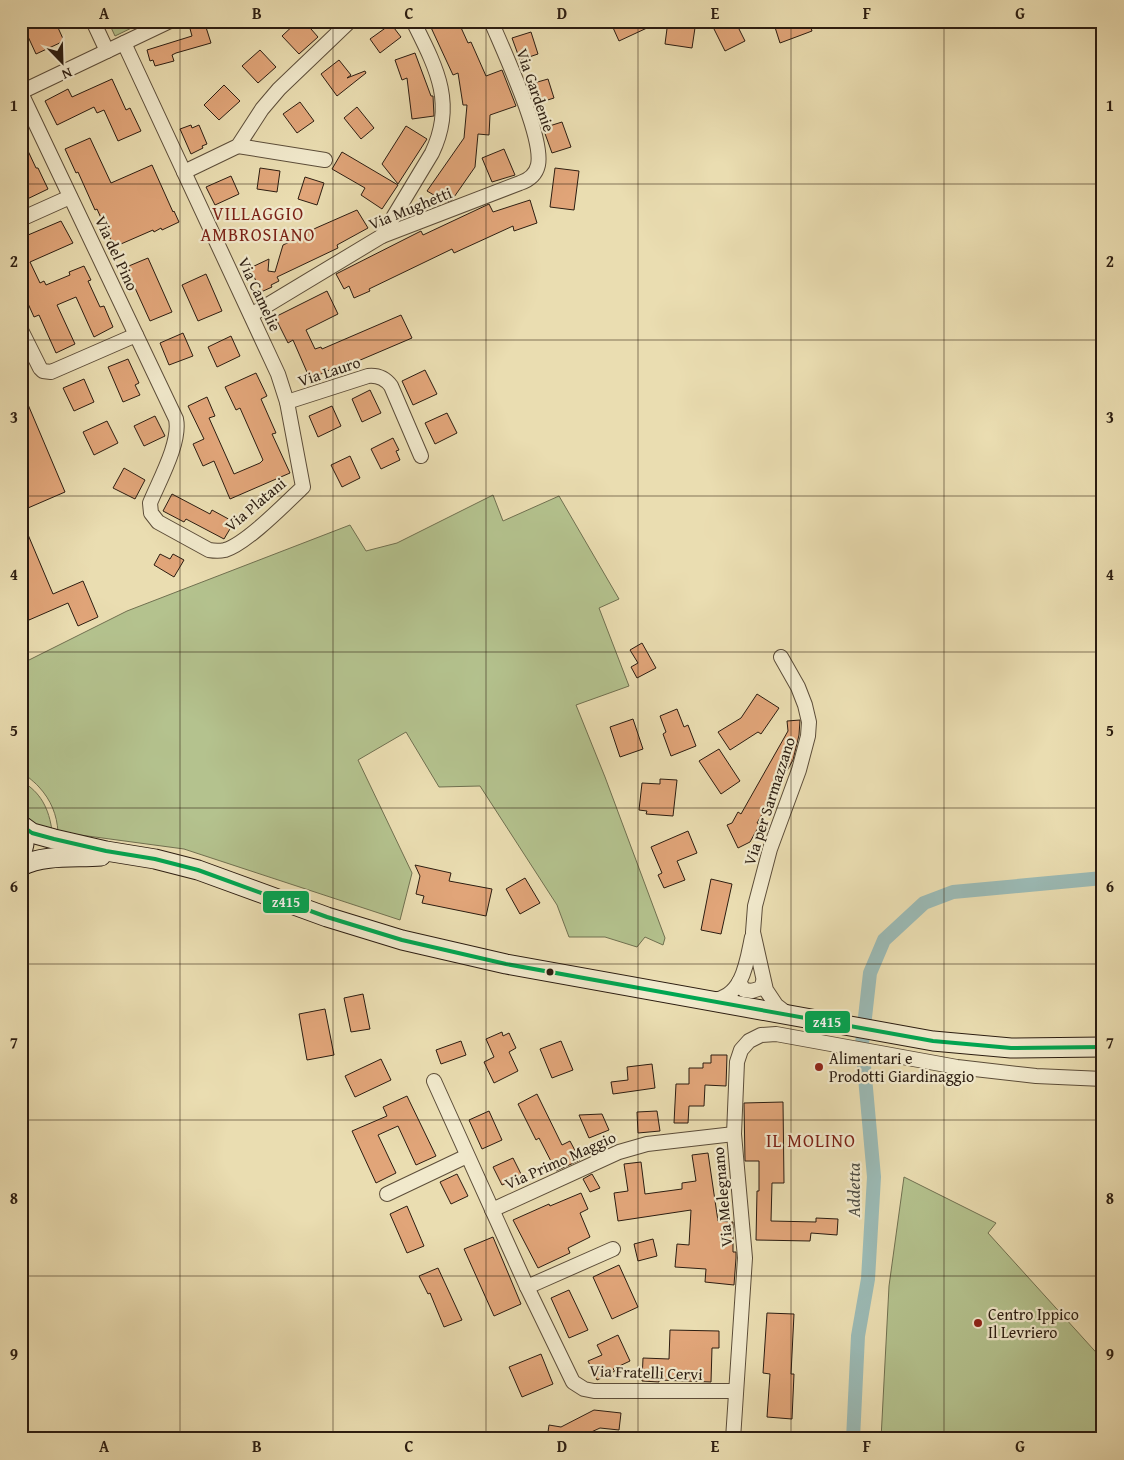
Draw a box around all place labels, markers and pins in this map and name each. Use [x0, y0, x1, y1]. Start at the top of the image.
unlabelled marker [545, 967, 555, 977]
place label: Alimentari e Prodotti Giardinaggio [829, 1046, 974, 1088]
marker: Alimentari e Prodotti Giardinaggio [813, 1061, 825, 1073]
place label: Centro Ippico Il Levriero [988, 1302, 1079, 1344]
marker: Centro Ippico Il Levriero [972, 1317, 984, 1329]

